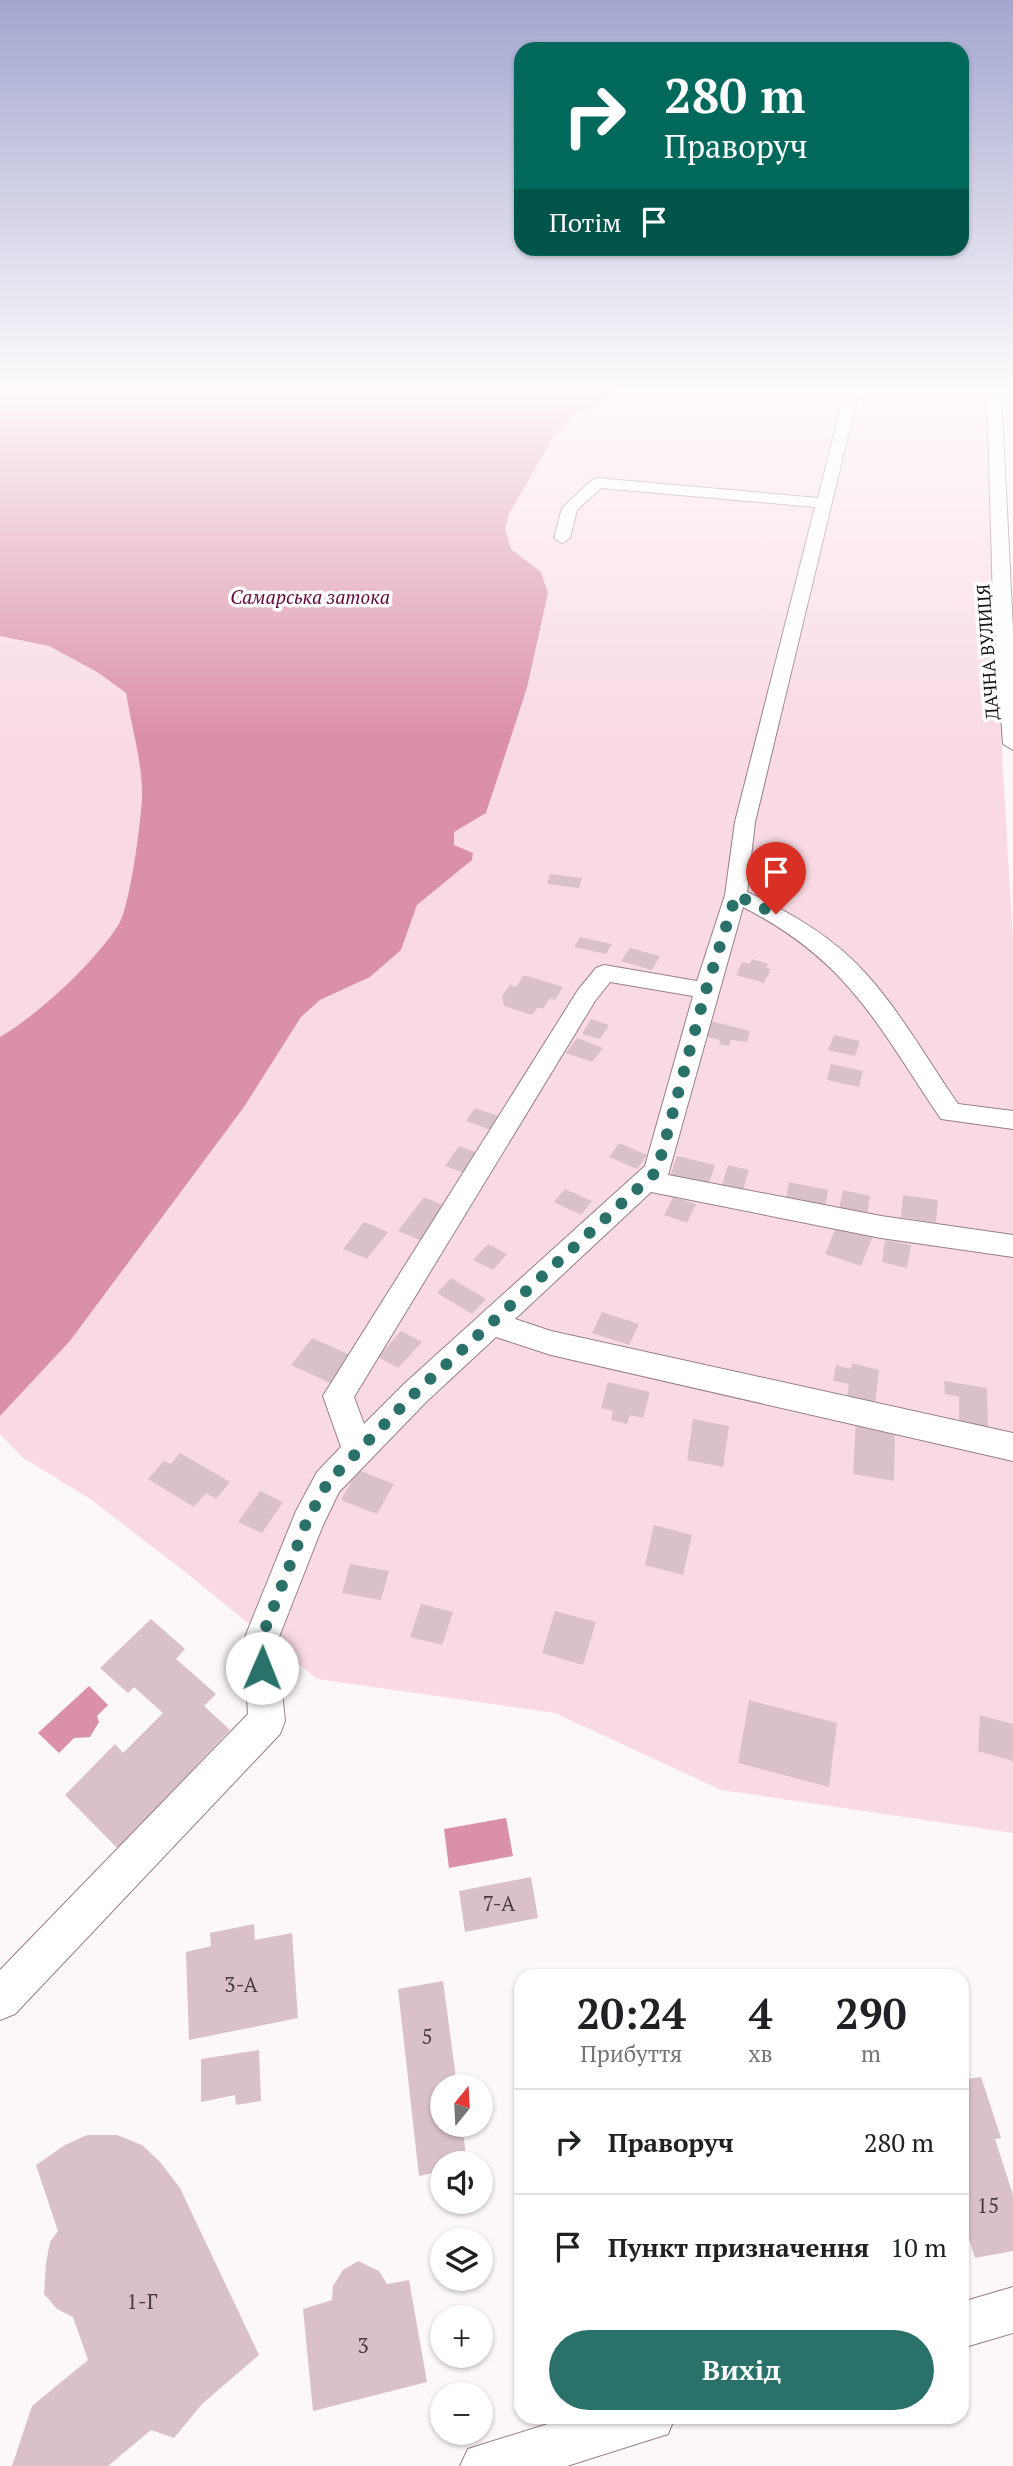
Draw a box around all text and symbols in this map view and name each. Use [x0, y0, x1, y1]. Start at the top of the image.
text: 280 m [664, 62, 806, 127]
icon: right [549, 70, 640, 161]
text: Праворуч [664, 125, 808, 167]
icon: arrive [635, 203, 673, 241]
text: Потім [549, 205, 621, 239]
street label: ДАЧНА ВУЛИЦЯ [970, 583, 1004, 721]
water label: Самарська затока [230, 584, 390, 609]
pin [746, 842, 806, 914]
icon: arrive [757, 853, 795, 891]
position arrow [225, 1631, 299, 1705]
house number: 7-А [483, 1889, 516, 1917]
house number: 3-А [224, 1970, 258, 1998]
text: 20:24 [577, 1985, 686, 2041]
text: 4 [749, 1985, 772, 2041]
text: 290 [835, 1985, 906, 2041]
house number: 5 [421, 2022, 433, 2050]
text: Прибуття [580, 2038, 682, 2069]
text: хв [749, 2038, 773, 2069]
text: m [861, 2038, 881, 2069]
north arrow [430, 2074, 494, 2137]
map controls [430, 2074, 493, 2445]
icon: right [549, 2123, 587, 2161]
text: Праворуч [608, 2125, 734, 2159]
text: 280 m [864, 2125, 934, 2159]
button: sound [430, 2151, 493, 2214]
house number: 15 [977, 2191, 999, 2219]
button: layers [430, 2228, 493, 2291]
icon: arrive [549, 2228, 587, 2266]
text: Пункт призначення [608, 2230, 869, 2264]
text: 10 m [890, 2230, 947, 2264]
house number: 1-Г [127, 2287, 158, 2315]
button: + [430, 2305, 493, 2368]
button: Вихід [549, 2330, 934, 2410]
house number: 3 [357, 2331, 369, 2359]
button: − [430, 2382, 493, 2445]

